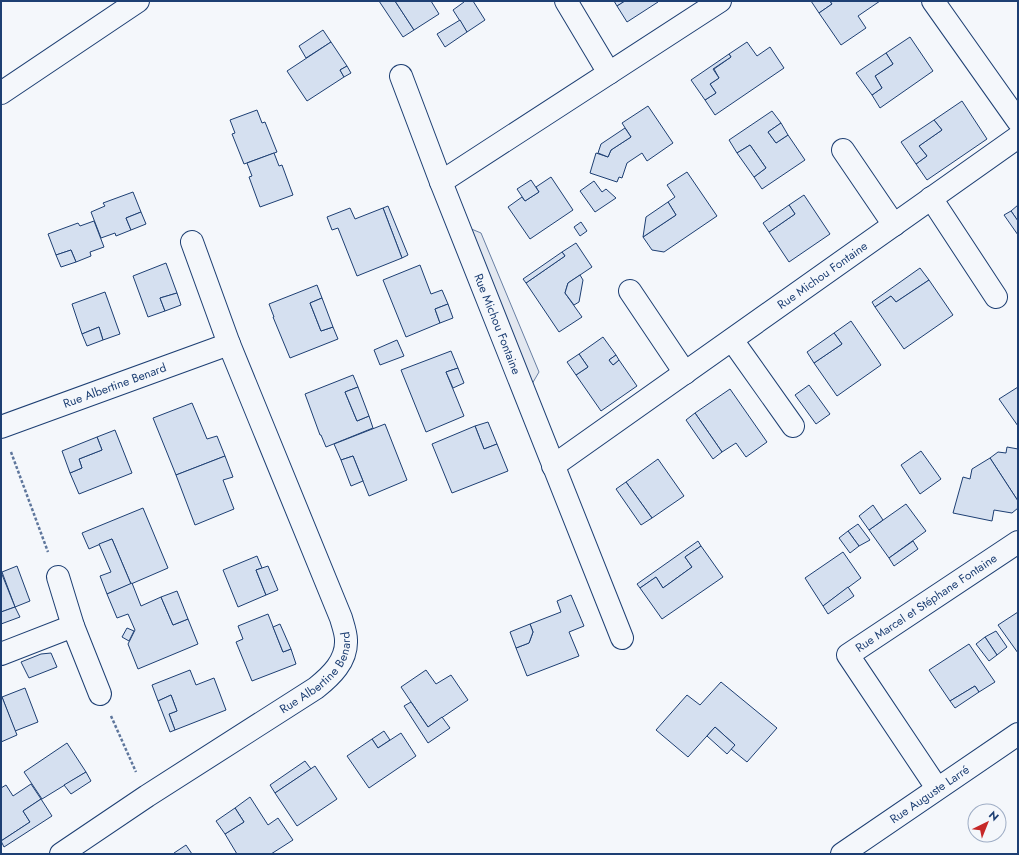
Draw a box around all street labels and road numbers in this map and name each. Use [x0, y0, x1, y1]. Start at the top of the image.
street label: Rue Michou Fontaine [773, 237, 871, 314]
street label: Rue Michou Fontaine [469, 271, 525, 377]
street label: Rue Albertine Benard [61, 359, 169, 413]
street label: Rue Marcel et Stéphane Fontaine [852, 549, 1001, 657]
street label: Rue Albertine Benard [276, 630, 355, 718]
street label: Rue Auguste Larré [886, 761, 973, 828]

